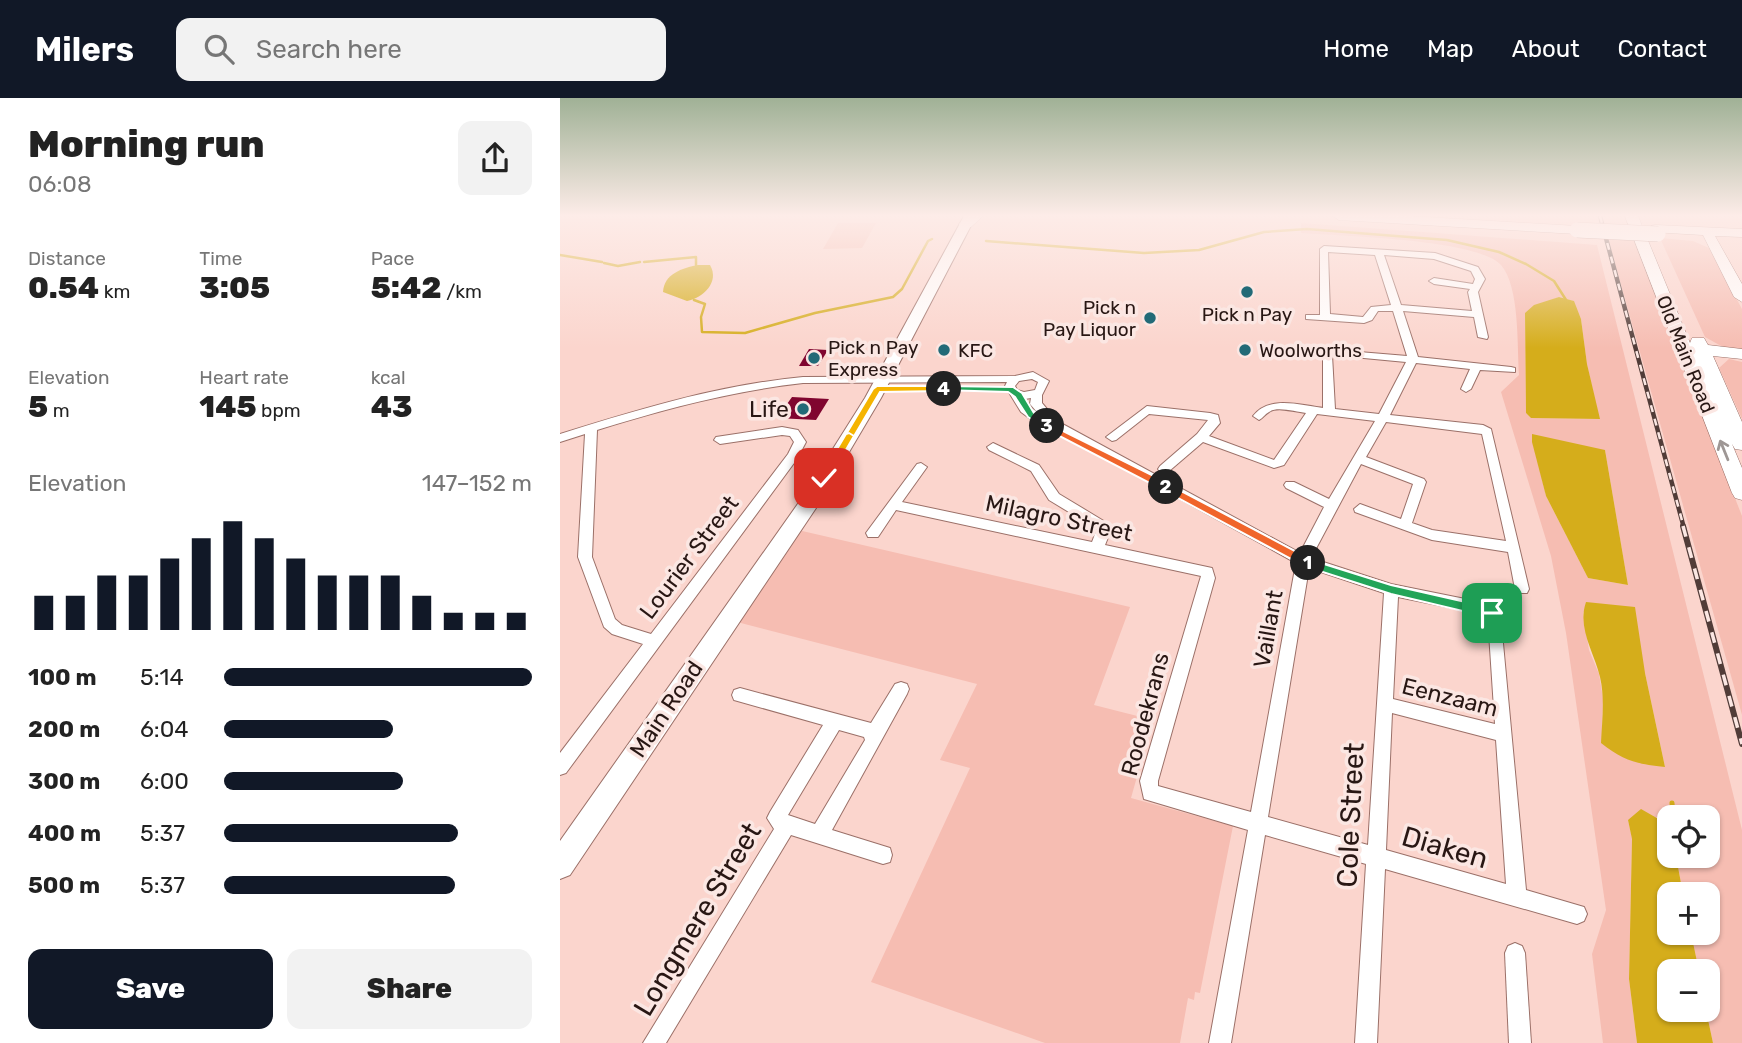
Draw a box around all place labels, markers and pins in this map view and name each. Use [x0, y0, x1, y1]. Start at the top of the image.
marker: Pick n Pay [1239, 284, 1255, 300]
place label: Pick n Pay Liquor [1043, 296, 1137, 341]
place label: Pick n Pay [1202, 303, 1292, 326]
marker: Pick n Pay Liquor [1142, 310, 1158, 326]
place label: Pick n Pay Express [828, 336, 919, 381]
place label: KFC [958, 339, 993, 362]
place label: Woolworths [1259, 339, 1362, 362]
marker: KFC [936, 342, 952, 358]
marker: Woolworths [1237, 342, 1253, 358]
marker: Pick n Pay Express [806, 350, 822, 366]
pin: 4 [926, 372, 962, 406]
place label: Life [749, 395, 789, 423]
marker: Life [795, 401, 811, 417]
pin: 3 [1030, 408, 1064, 444]
pin [794, 448, 854, 508]
pin: 2 [1148, 470, 1184, 504]
pin: 1 [1290, 546, 1326, 580]
pin [1462, 583, 1522, 643]

